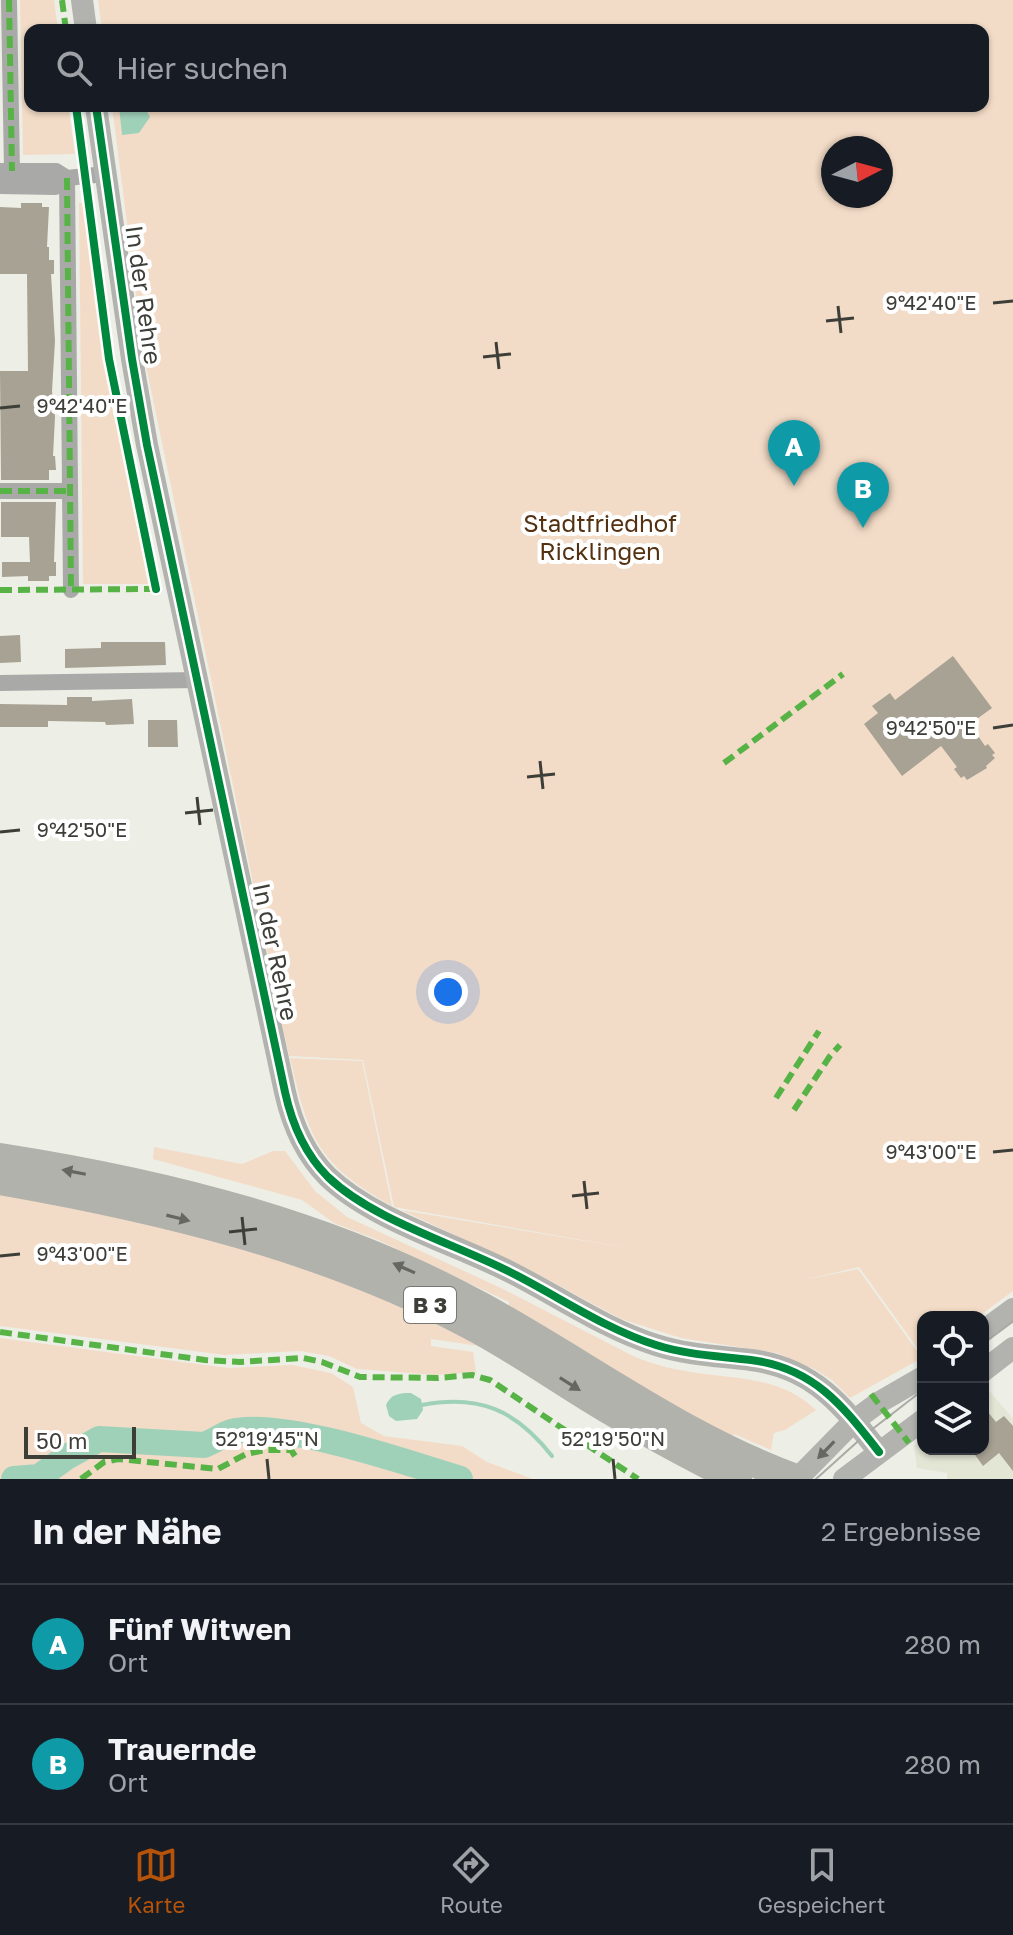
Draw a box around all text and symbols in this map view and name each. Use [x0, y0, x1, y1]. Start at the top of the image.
search box [24, 24, 989, 112]
icon: search [52, 46, 96, 90]
text: Hier suchen [116, 50, 288, 86]
north arrow [821, 136, 893, 208]
street label: In der Rehre [120, 223, 169, 366]
text: 9°42'40"E [886, 290, 976, 314]
text: 9°42'40"E [37, 393, 127, 417]
pin: A [768, 420, 820, 486]
pin: B [837, 462, 889, 528]
park label: Stadtfriedhof Ricklingen [523, 508, 677, 565]
text: 9°42'50"E [886, 715, 976, 739]
text: 9°42'50"E [37, 817, 127, 841]
street label: In der Rehre [248, 880, 305, 1023]
your location [428, 972, 468, 1012]
text: 9°43'00"E [885, 1139, 977, 1163]
one-way arrow [62, 1165, 87, 1178]
one-way arrow [165, 1212, 190, 1224]
text: 9°43'00"E [36, 1241, 128, 1265]
one-way arrow [392, 1261, 415, 1275]
road number: B 3 [404, 1287, 456, 1323]
map controls [917, 1311, 989, 1455]
button: locate [917, 1311, 989, 1383]
one-way arrow [559, 1376, 580, 1391]
button: layers [917, 1383, 989, 1455]
scale bar [24, 1423, 136, 1459]
text: 52°19'45"N [215, 1426, 319, 1450]
text: 52°19'50"N [561, 1426, 665, 1450]
text: 50 m [36, 1427, 87, 1454]
one-way arrow [817, 1440, 836, 1459]
text: In der Nähe [32, 1511, 222, 1551]
text: 2 Ergebnisse [821, 1516, 981, 1547]
text: Fünf Witwen [108, 1611, 291, 1647]
text: A [49, 1629, 67, 1660]
text: 280 m [904, 1629, 981, 1660]
text: Ort [108, 1647, 148, 1678]
text: Trauernde [108, 1731, 257, 1767]
text: B [49, 1749, 67, 1780]
text: 280 m [904, 1749, 981, 1780]
text: Ort [108, 1767, 148, 1798]
tab: Karte [127, 1843, 185, 1918]
tab: Route [440, 1843, 503, 1918]
tab: Gespeichert [757, 1843, 886, 1918]

